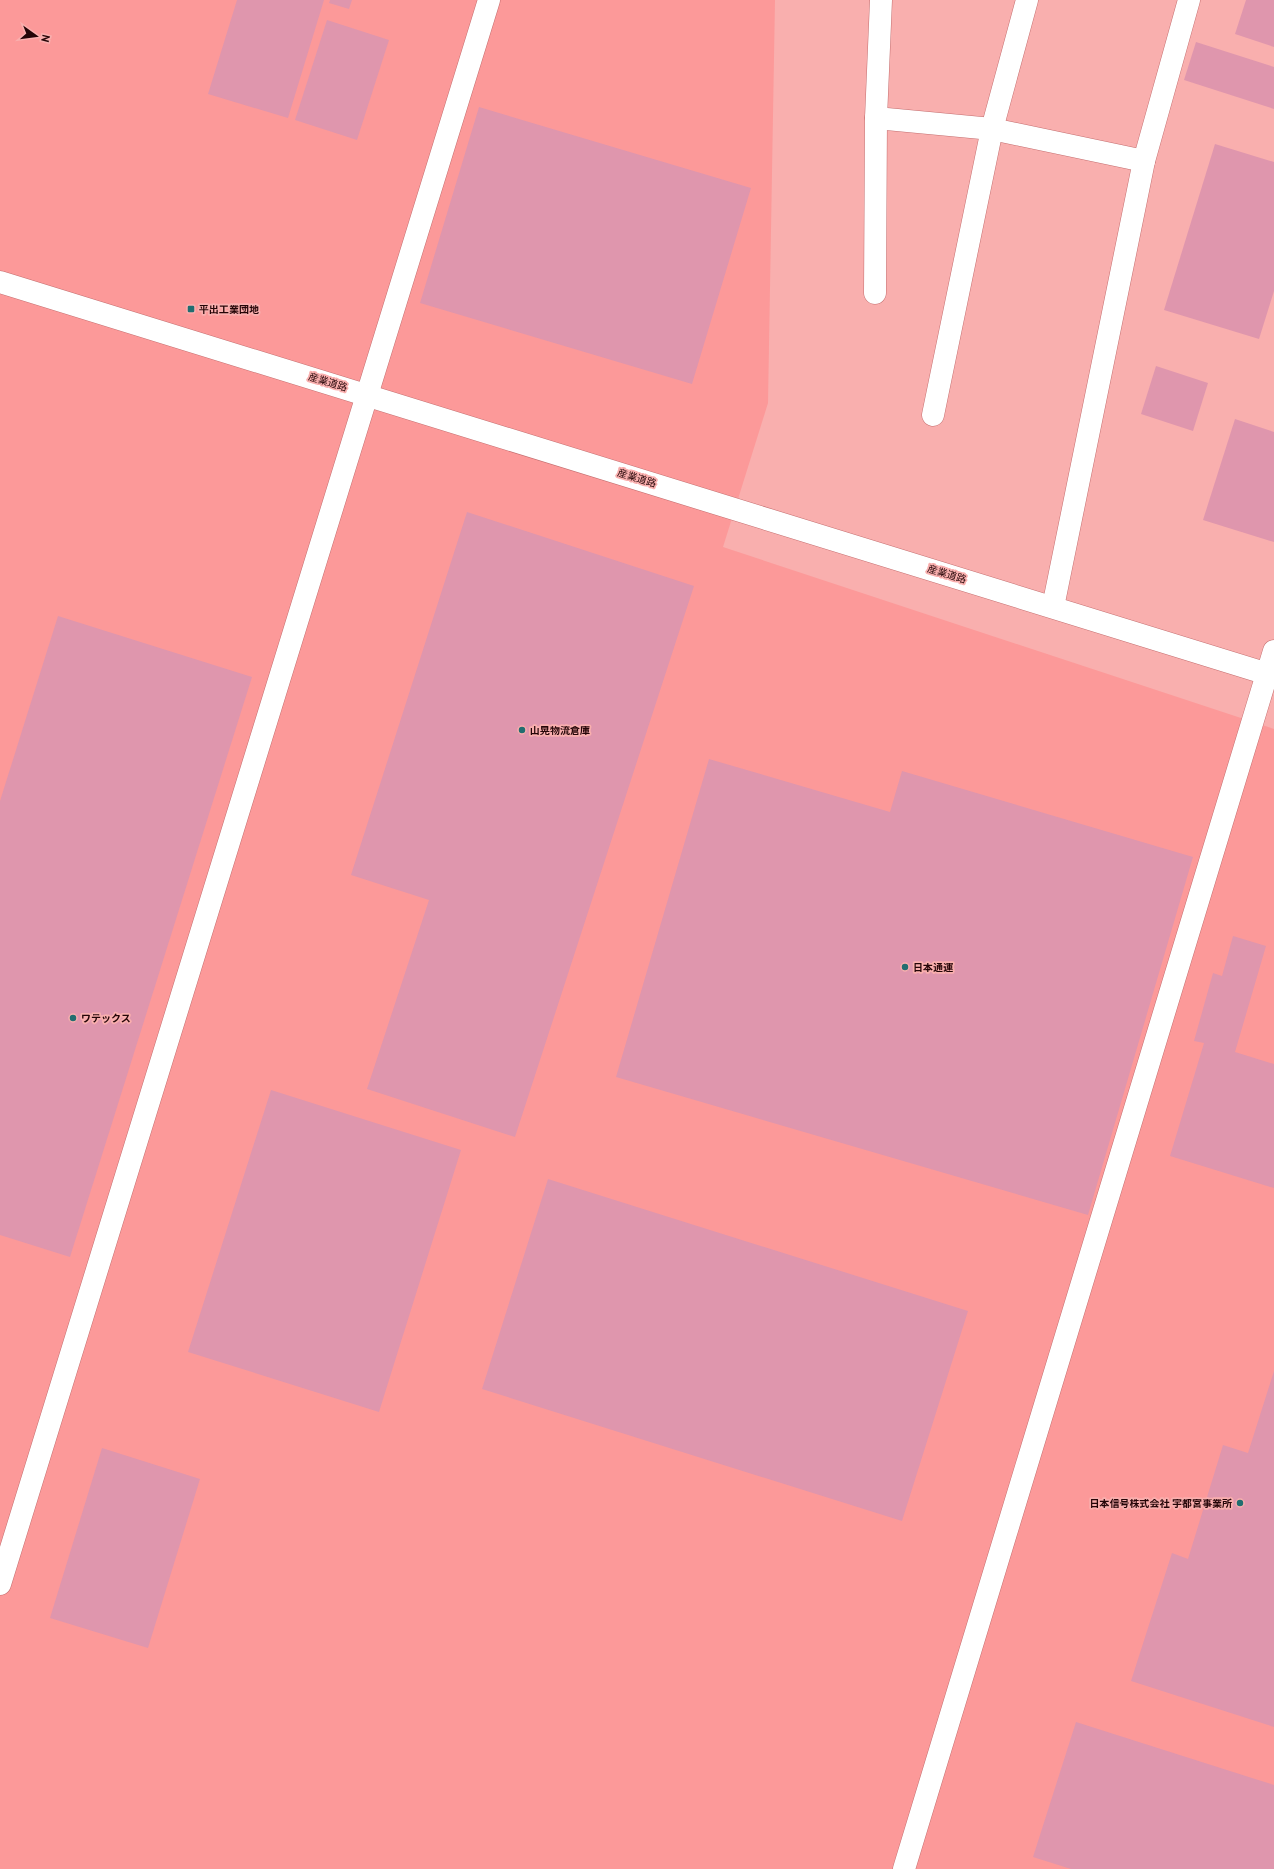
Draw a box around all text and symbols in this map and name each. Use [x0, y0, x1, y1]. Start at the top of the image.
north arrow [16, 16, 56, 56]
text: N [38, 33, 53, 44]
place label: 平出工業団地 [199, 303, 259, 316]
marker: 平出工業団地 [186, 304, 196, 314]
street label: 産業道路 [307, 370, 349, 394]
street label: 産業道路 [616, 466, 658, 490]
street label: 産業道路 [926, 562, 968, 586]
place label: 山晃物流倉庫 [530, 724, 590, 737]
marker: 山晃物流倉庫 [517, 725, 527, 735]
place label: 日本通運 [913, 961, 953, 974]
marker: 日本通運 [900, 962, 910, 972]
place label: ワテックス [81, 1012, 131, 1025]
marker: ワテックス [68, 1013, 78, 1023]
place label: 日本信号株式会社 宇都宮事業所 [1089, 1497, 1232, 1510]
marker: 日本信号株式会社 宇都宮事業所 [1235, 1498, 1245, 1508]

